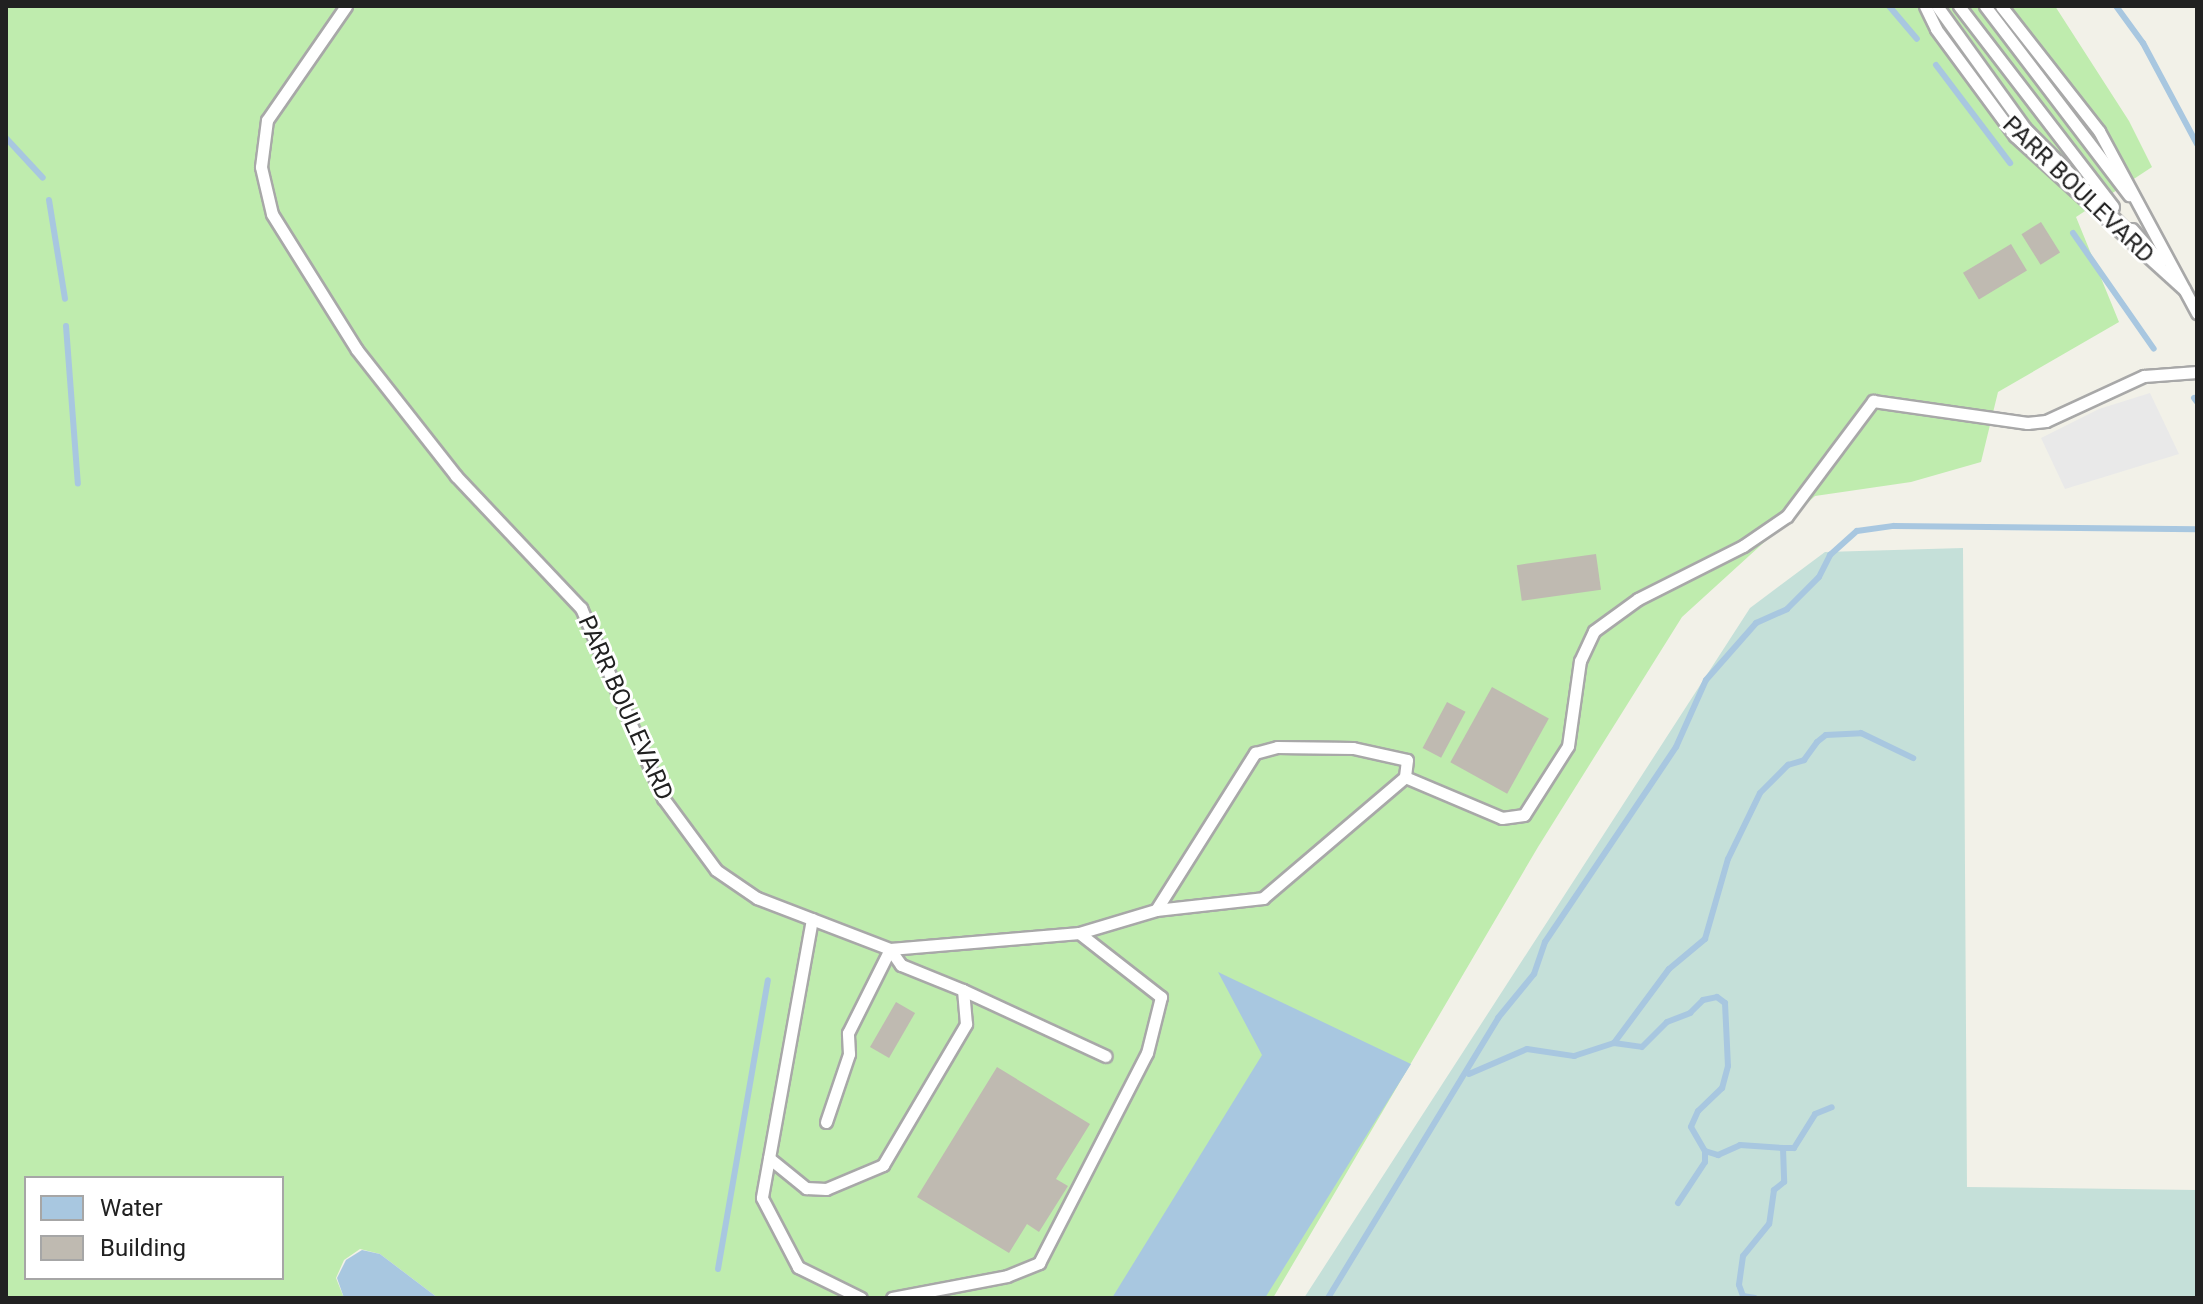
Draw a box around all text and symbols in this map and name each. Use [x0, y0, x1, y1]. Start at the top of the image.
street label: PARR BOULEVARD [1996, 111, 2160, 269]
street label: PARR BOULEVARD [571, 611, 679, 805]
legend [24, 1176, 284, 1280]
text: Water [100, 1194, 163, 1222]
text: Building [100, 1234, 186, 1262]

